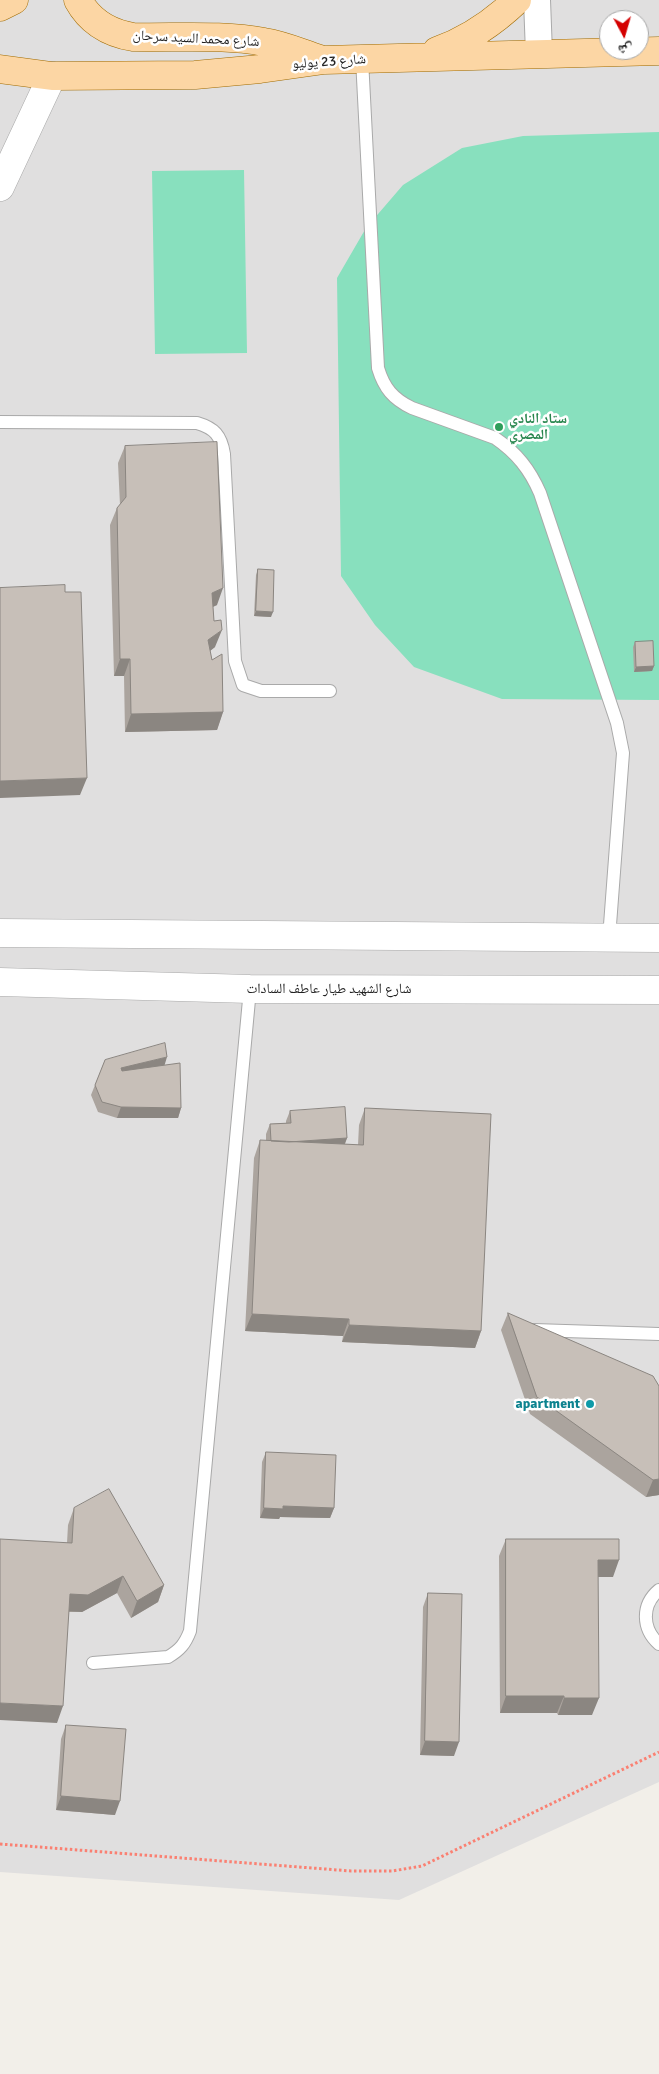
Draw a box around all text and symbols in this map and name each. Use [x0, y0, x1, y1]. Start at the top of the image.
north arrow [599, 10, 649, 60]
street label: شارع محمد السيد سرحان [132, 27, 260, 51]
text: ش [617, 40, 634, 59]
street label: شارع 23 يوليو [292, 51, 366, 73]
place label: ستاد النادي المصري [509, 411, 567, 444]
marker: ستاد النادي المصري [493, 421, 505, 433]
street label: شارع الشهيد طيار عاطف السادات [246, 981, 412, 997]
place label: apartment [516, 1396, 580, 1412]
marker: apartment [584, 1398, 596, 1410]

